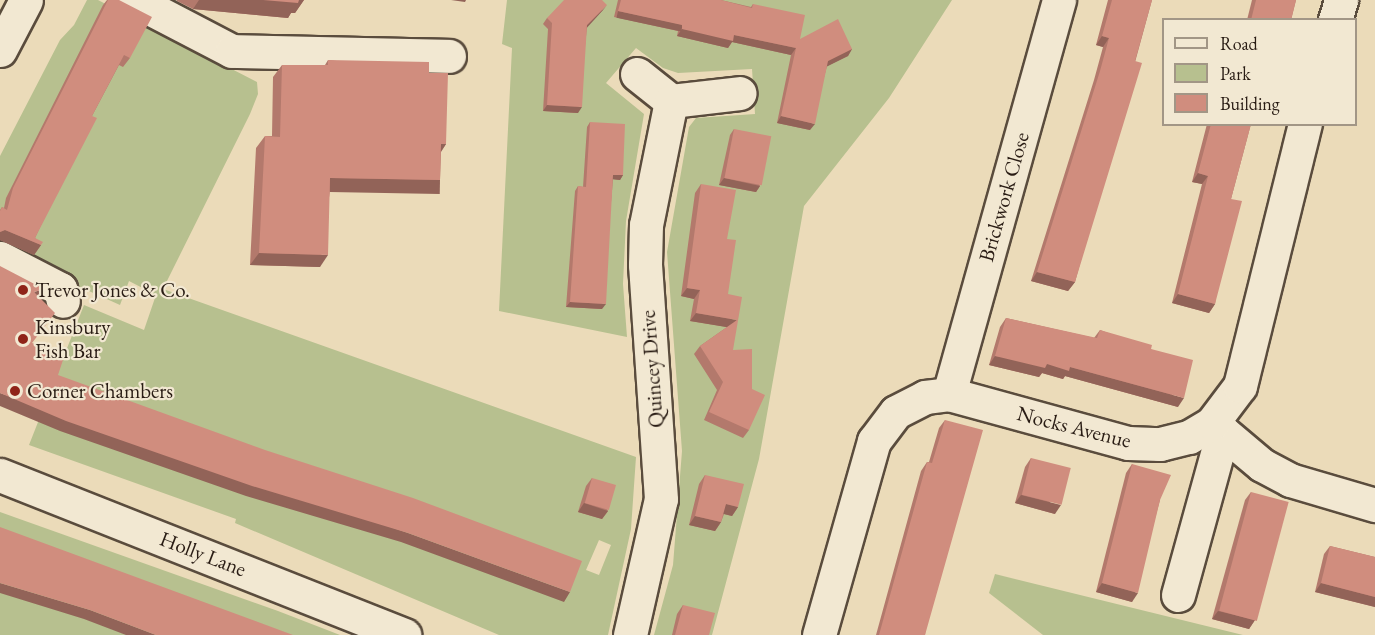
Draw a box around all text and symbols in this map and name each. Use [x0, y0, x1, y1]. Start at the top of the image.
legend [1162, 18, 1357, 126]
text: Road [1220, 32, 1258, 55]
text: Park [1220, 62, 1251, 85]
text: Building [1220, 92, 1280, 115]
street label: Brickwork Close [973, 129, 1035, 265]
place label: Trevor Jones & Co. [35, 277, 190, 303]
marker: Trevor Jones & Co. [16, 283, 30, 297]
street label: Quincey Drive [635, 309, 669, 429]
place label: Kinsbury Fish Bar [35, 314, 110, 364]
marker: Kinsbury Fish Bar [16, 332, 30, 346]
place label: Corner Chambers [27, 378, 173, 404]
marker: Corner Chambers [8, 384, 22, 398]
street label: Nocks Avenue [1014, 401, 1134, 453]
street label: Holly Lane [156, 526, 250, 582]

